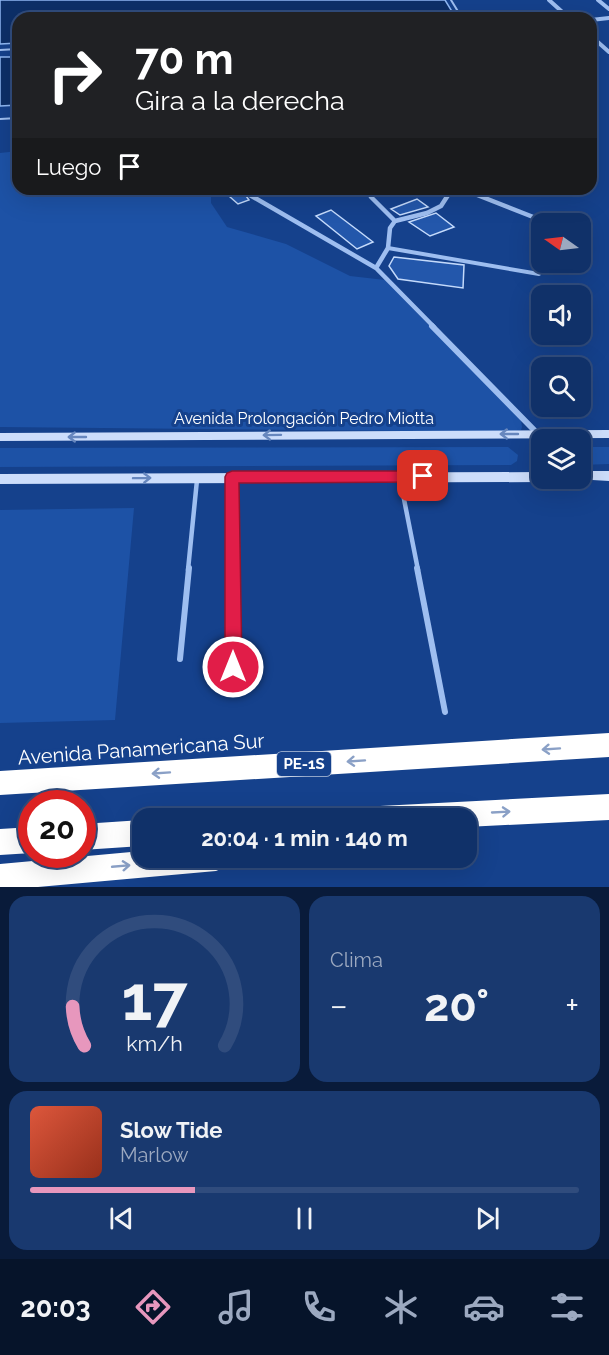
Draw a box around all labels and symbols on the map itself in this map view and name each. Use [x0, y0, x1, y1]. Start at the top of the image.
north arrow [531, 213, 591, 273]
street label: Avenida Prolongación Pedro Miotta [174, 409, 434, 428]
one-way arrow [499, 428, 519, 440]
one-way arrow [262, 429, 282, 441]
one-way arrow [67, 431, 87, 443]
pin [397, 450, 448, 501]
one-way arrow [132, 472, 152, 484]
position arrow [201, 635, 265, 699]
street label: Avenida Panamericana Sur [17, 728, 265, 770]
one-way arrow [541, 744, 561, 755]
road number: PE-1S [277, 752, 331, 776]
one-way arrow [347, 756, 366, 767]
one-way arrow [152, 768, 172, 779]
speed limit sign: 20 [18, 790, 96, 868]
one-way arrow [491, 807, 511, 818]
one-way arrow [111, 860, 131, 871]

